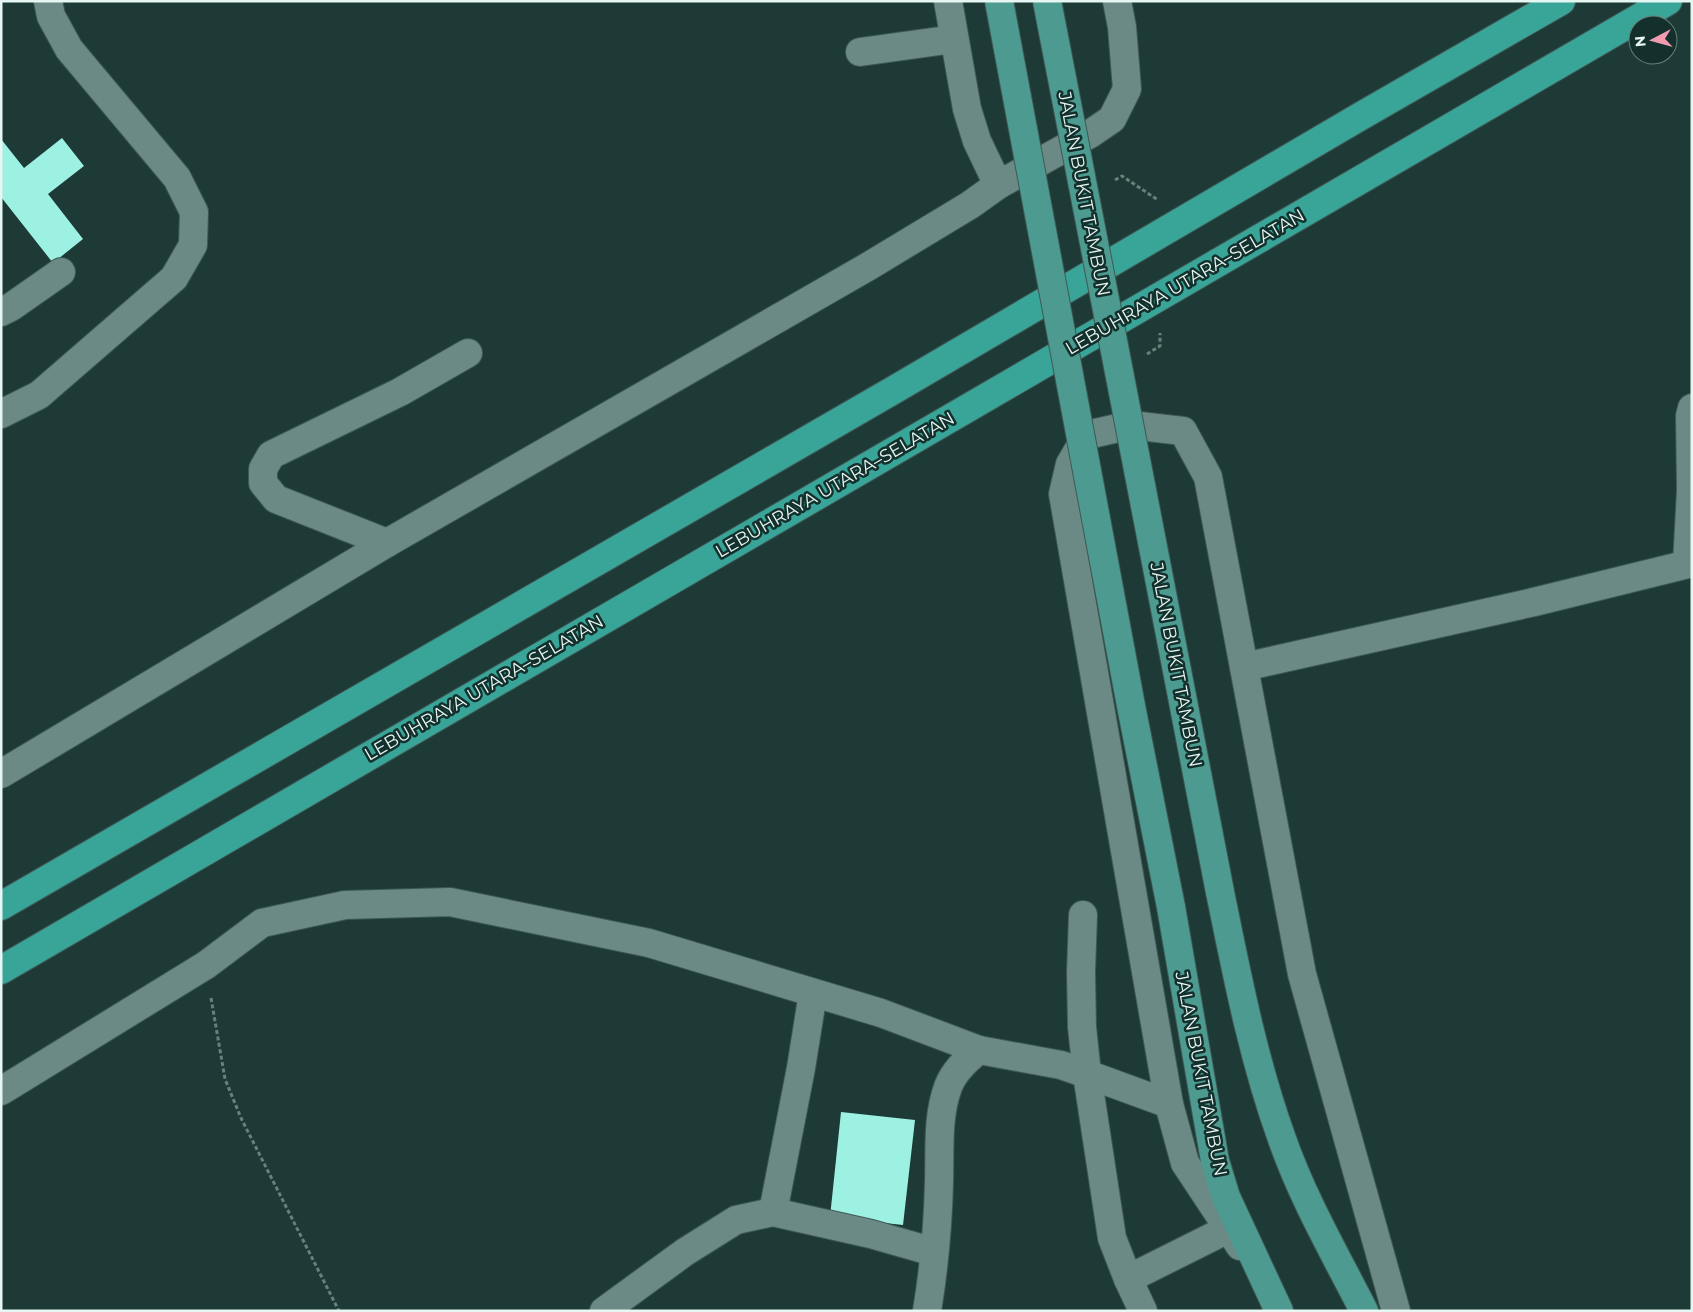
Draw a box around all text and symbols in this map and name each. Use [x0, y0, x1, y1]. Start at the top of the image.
north arrow [1628, 15, 1678, 65]
text: N [1631, 35, 1650, 48]
street label: JALAN BUKIT TAMBUN [1053, 89, 1115, 298]
street label: LEBUHRAYA UTARA–SELATAN [1061, 204, 1309, 360]
street label: LEBUHRAYA UTARA–SELATAN [711, 407, 959, 563]
street label: JALAN BUKIT TAMBUN [1145, 560, 1207, 769]
street label: LEBUHRAYA UTARA–SELATAN [360, 610, 608, 766]
street label: JALAN BUKIT TAMBUN [1170, 969, 1232, 1178]

